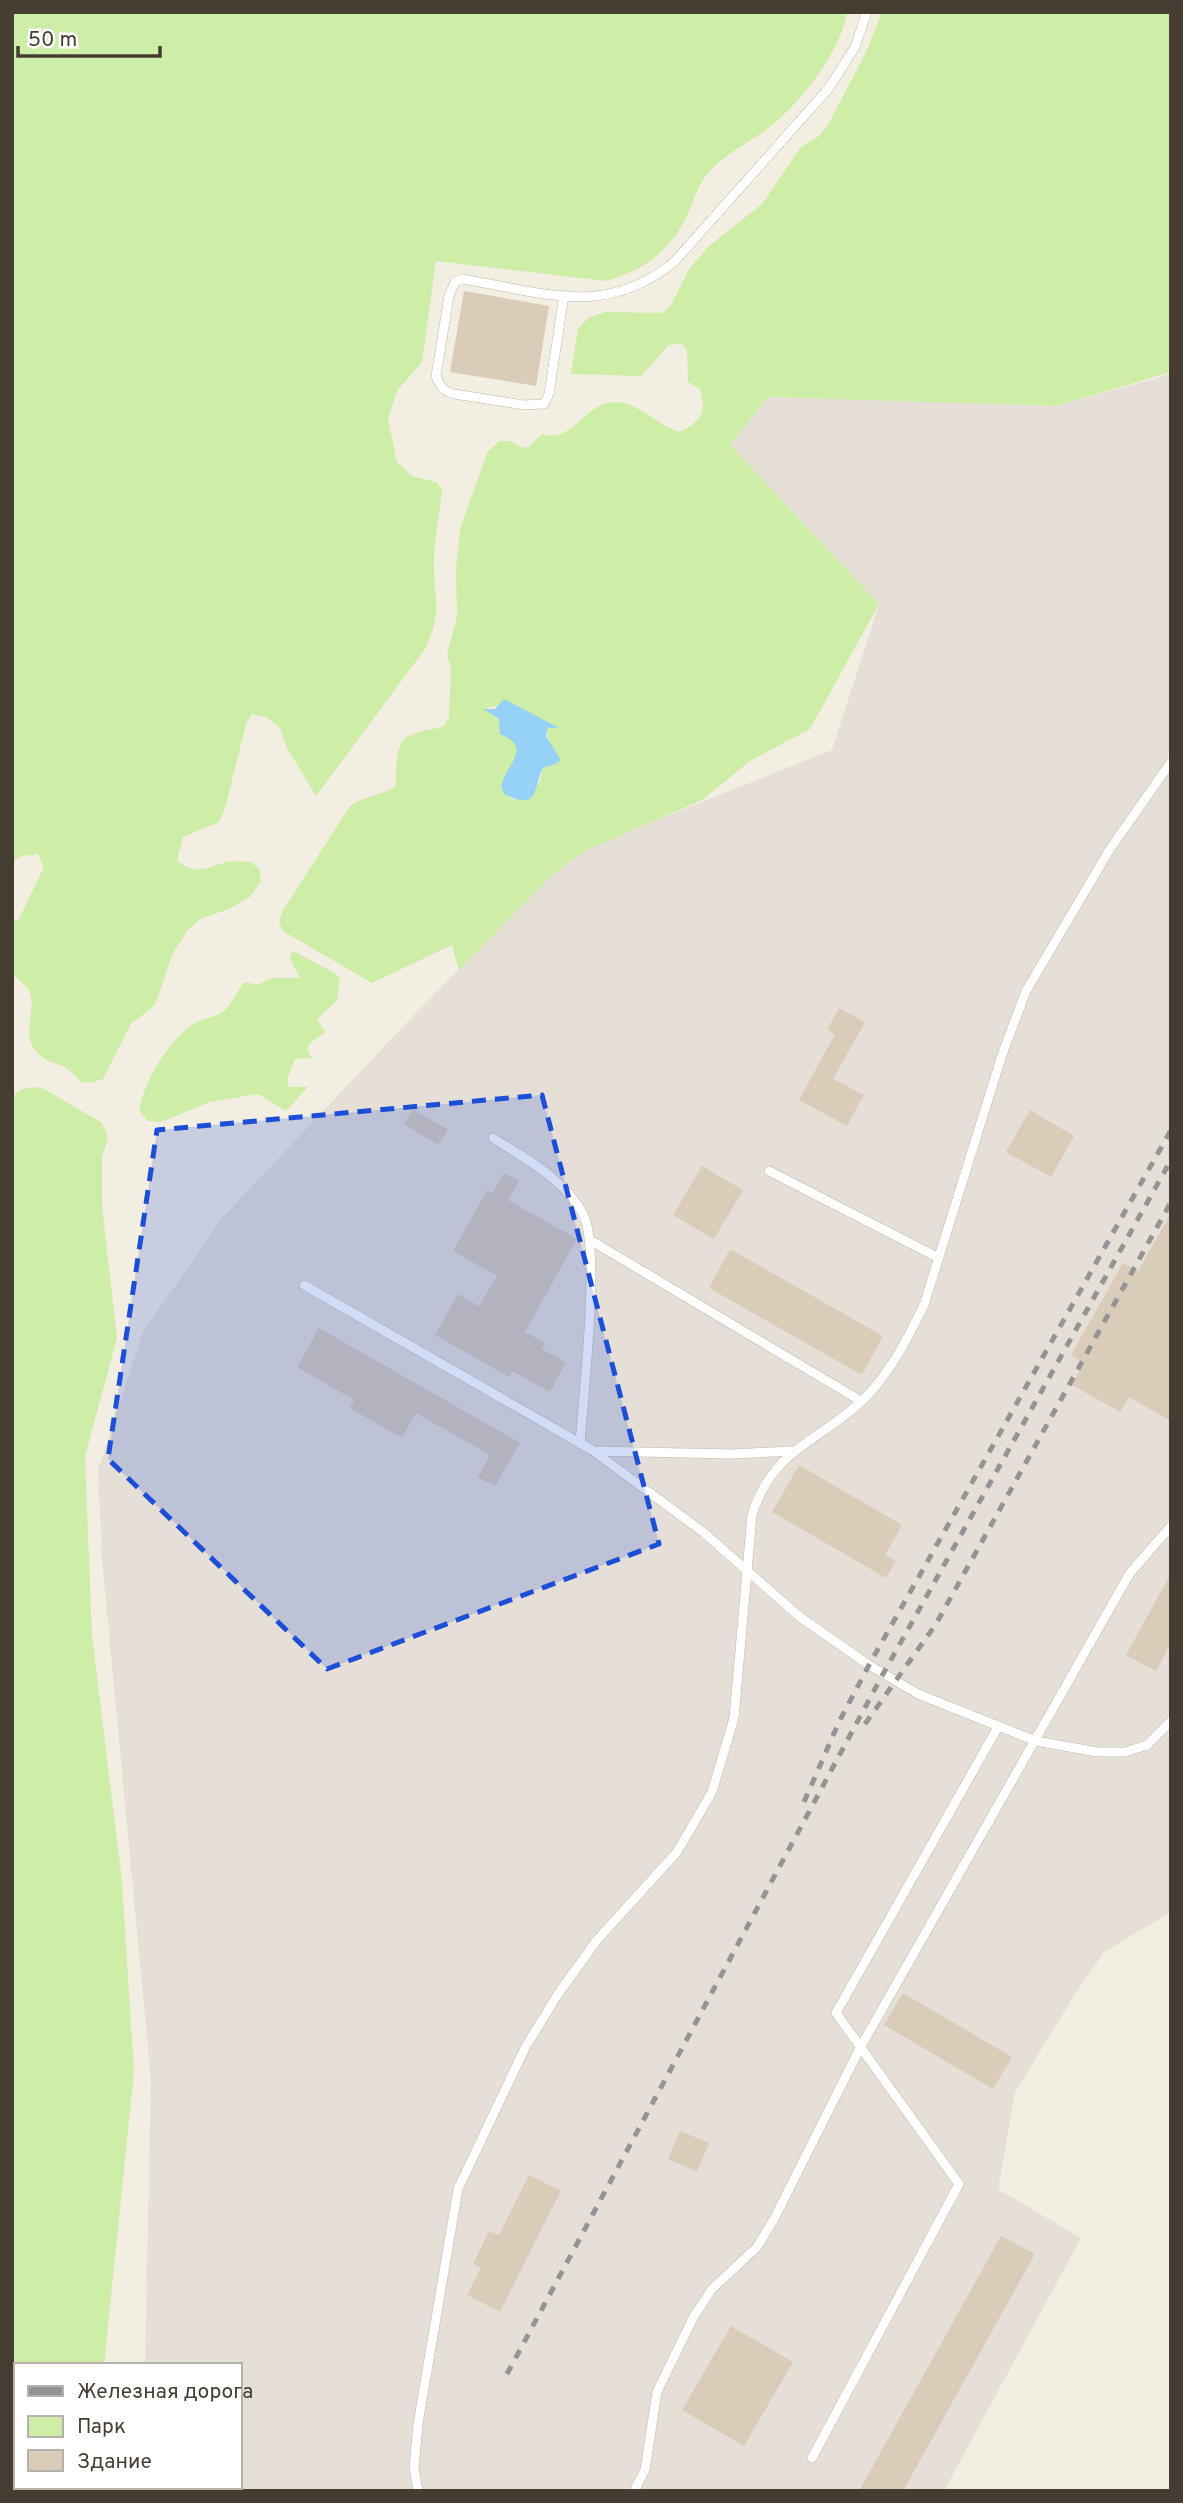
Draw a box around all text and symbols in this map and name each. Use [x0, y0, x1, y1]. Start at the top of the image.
scale bar [18, 14, 159, 58]
text: 50 m [28, 27, 77, 54]
legend [14, 2363, 242, 2489]
text: Железная дорога [77, 2379, 253, 2406]
text: Парк [77, 2414, 126, 2441]
text: Здание [77, 2449, 152, 2476]

